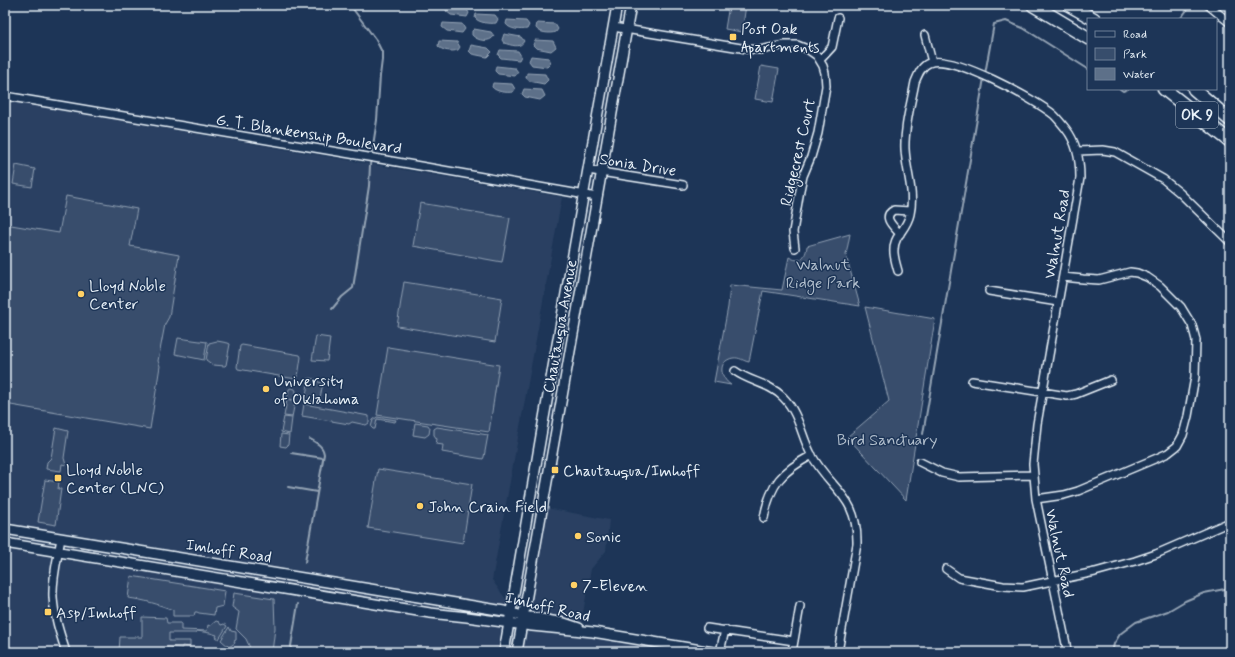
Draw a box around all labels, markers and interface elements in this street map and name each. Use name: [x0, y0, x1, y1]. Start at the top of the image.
legend: [1087, 18, 1217, 90]
place label: Post Oak Apartments: [741, 19, 820, 59]
text: Road: [1123, 27, 1147, 43]
marker: Post Oak Apartments: [728, 32, 738, 42]
text: Park: [1123, 47, 1147, 63]
text: Water: [1123, 67, 1155, 83]
street label: Ridgecrest Court: [776, 96, 822, 208]
road number: OK 9: [1176, 102, 1218, 128]
street label: G. T. Blankenship Boulevard: [214, 109, 403, 160]
street label: Sonia Drive: [598, 149, 678, 182]
street label: Walnut Road: [1039, 188, 1076, 280]
park label: Walnut Ridge Park: [786, 255, 860, 295]
street label: Chautauqua Avenue: [538, 258, 583, 395]
place label: Lloyd Noble Center: [89, 276, 166, 315]
marker: Lloyd Noble Center: [76, 289, 86, 299]
place label: University of Oklahoma: [274, 371, 359, 410]
marker: University of Oklahoma: [261, 384, 271, 394]
park label: Bird Sanctuary: [837, 430, 937, 451]
place label: Lloyd Noble Center (LNC): [66, 460, 164, 499]
place label: Chautauqua/Imhoff: [563, 461, 700, 482]
marker: Chautauqua/Imhoff: [550, 465, 560, 475]
marker: Lloyd Noble Center (LNC): [53, 473, 63, 483]
place label: John Crain Field: [428, 497, 547, 518]
marker: John Crain Field: [415, 501, 425, 511]
street label: Walnut Road: [1040, 507, 1079, 600]
place label: Sonic: [586, 527, 621, 548]
marker: Sonic: [573, 531, 583, 541]
street label: Imhoff Road: [184, 534, 273, 569]
place label: 7-Eleven: [582, 576, 648, 597]
marker: 7-Eleven: [569, 580, 579, 590]
street label: Imhoff Road: [503, 588, 592, 627]
place label: Asp/Imhoff: [56, 603, 137, 624]
marker: Asp/Imhoff: [43, 607, 53, 617]

